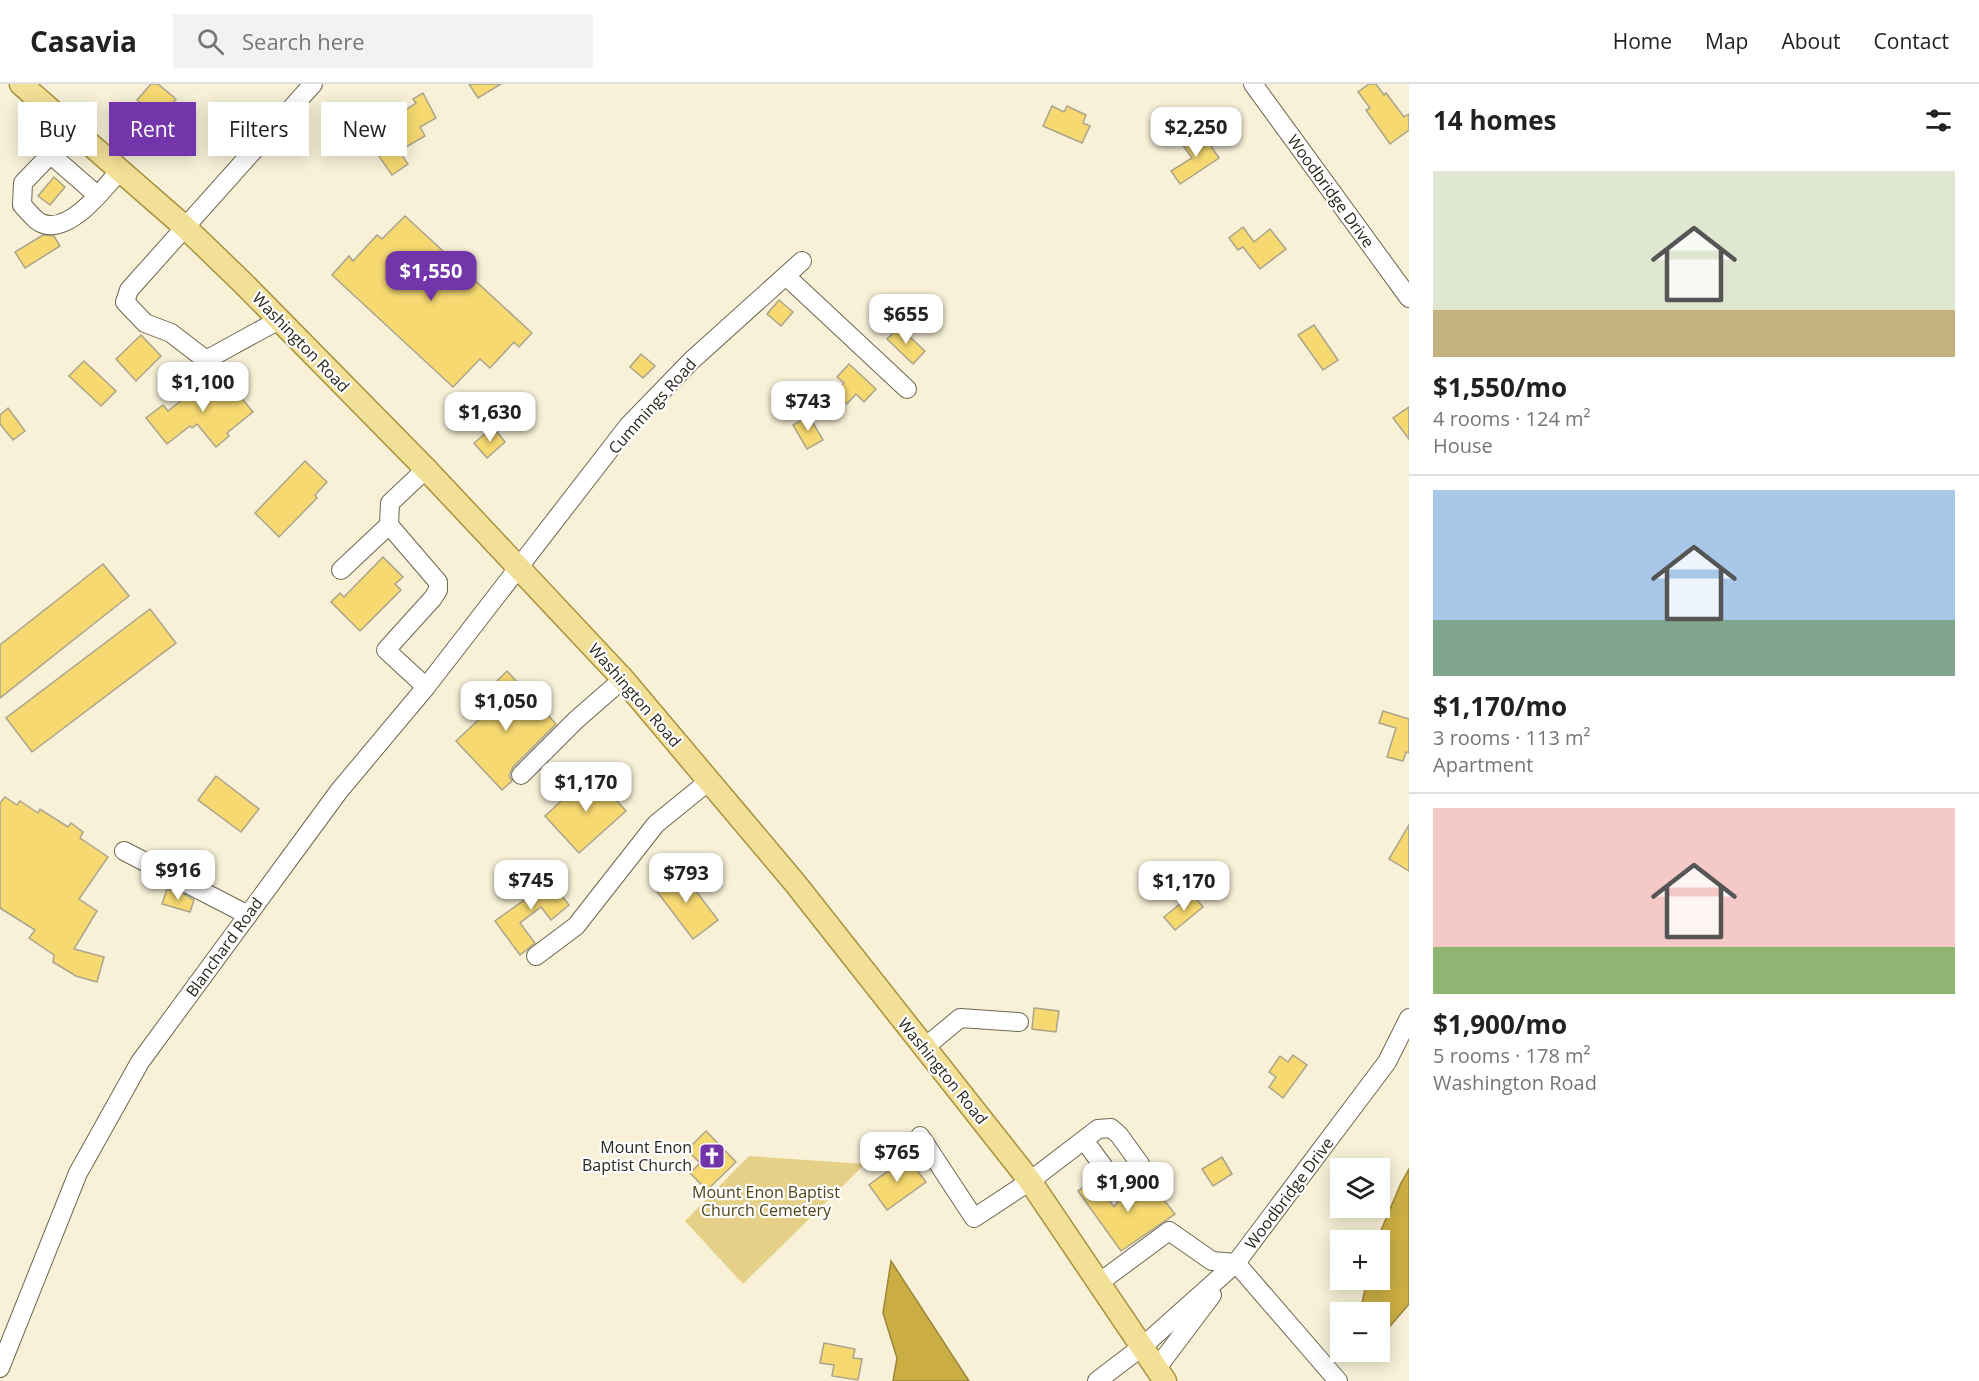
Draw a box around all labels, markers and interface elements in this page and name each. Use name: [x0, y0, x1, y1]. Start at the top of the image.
search box: [173, 14, 593, 68]
text: Casavia: [30, 22, 137, 60]
icon: search: [194, 25, 227, 58]
text: Search here: [242, 26, 365, 56]
text: Home: [1613, 27, 1672, 55]
text: Map: [1705, 27, 1748, 55]
text: About: [1781, 27, 1841, 55]
text: Contact: [1874, 27, 1949, 55]
chip: Buy: [18, 102, 97, 156]
chip: Rent: [109, 102, 196, 156]
chip: Filters: [208, 102, 309, 156]
chip: New: [321, 102, 407, 156]
text: 14 homes: [1433, 102, 1557, 138]
icon: filters: [1922, 104, 1955, 137]
pin: $2,250: [1147, 107, 1245, 158]
text: $2,250: [1165, 113, 1227, 140]
street label: Woodbridge Drive: [1282, 130, 1380, 252]
icon: home: [1640, 210, 1748, 318]
pin: $1,550: [382, 251, 480, 302]
text: $1,550: [400, 257, 462, 284]
street label: Washington Road: [248, 287, 354, 397]
pin: $655: [870, 294, 942, 345]
text: $655: [883, 300, 929, 327]
street label: Cummings Road: [603, 353, 701, 459]
pin: $1,100: [154, 362, 252, 413]
text: $1,100: [172, 368, 234, 395]
text: $1,550/mo: [1433, 369, 1567, 405]
pin: $743: [772, 381, 844, 432]
text: $743: [785, 387, 831, 414]
pin: $1,630: [441, 392, 539, 443]
text: $1,630: [459, 398, 521, 425]
text: 4 rooms · 124 m²: [1433, 405, 1591, 432]
text: House: [1433, 432, 1493, 459]
icon: home: [1640, 529, 1748, 637]
street label: Washington Road: [584, 638, 686, 752]
pin: $1,050: [457, 681, 555, 732]
text: $1,050: [475, 687, 537, 714]
text: $1,170/mo: [1433, 688, 1567, 724]
text: 3 rooms · 113 m²: [1433, 724, 1591, 751]
text: Apartment: [1433, 751, 1533, 778]
pin: $1,170: [537, 762, 635, 813]
text: $1,170: [555, 768, 617, 795]
icon: home: [1640, 847, 1748, 955]
pin: $916: [142, 850, 214, 901]
pin: $793: [650, 853, 722, 904]
text: $916: [155, 856, 201, 883]
text: $793: [663, 859, 709, 886]
pin: $745: [495, 860, 567, 911]
pin: $1,170: [1135, 861, 1233, 912]
text: $745: [508, 866, 554, 893]
text: $1,170: [1153, 867, 1215, 894]
street label: Blanchard Road: [180, 893, 268, 1001]
text: $1,900/mo: [1433, 1006, 1567, 1042]
street label: Washington Road: [893, 1013, 993, 1129]
text: 5 rooms · 178 m²: [1433, 1042, 1591, 1069]
text: Washington Road: [1433, 1069, 1597, 1096]
pin: $765: [861, 1132, 933, 1183]
street label: Woodbridge Drive: [1240, 1132, 1338, 1254]
place label: Mount Enon Baptist Church: [582, 1136, 692, 1176]
text: $765: [874, 1138, 920, 1165]
church icon: Mount Enon Baptist Church: [697, 1141, 727, 1171]
map controls: [1330, 1158, 1390, 1362]
button: layers: [1330, 1158, 1390, 1218]
pin: $1,900: [1079, 1162, 1177, 1213]
text: $1,900: [1097, 1168, 1159, 1195]
park label: Mount Enon Baptist Church Cemetery: [692, 1181, 840, 1221]
button: +: [1330, 1230, 1390, 1290]
button: −: [1330, 1302, 1390, 1362]

